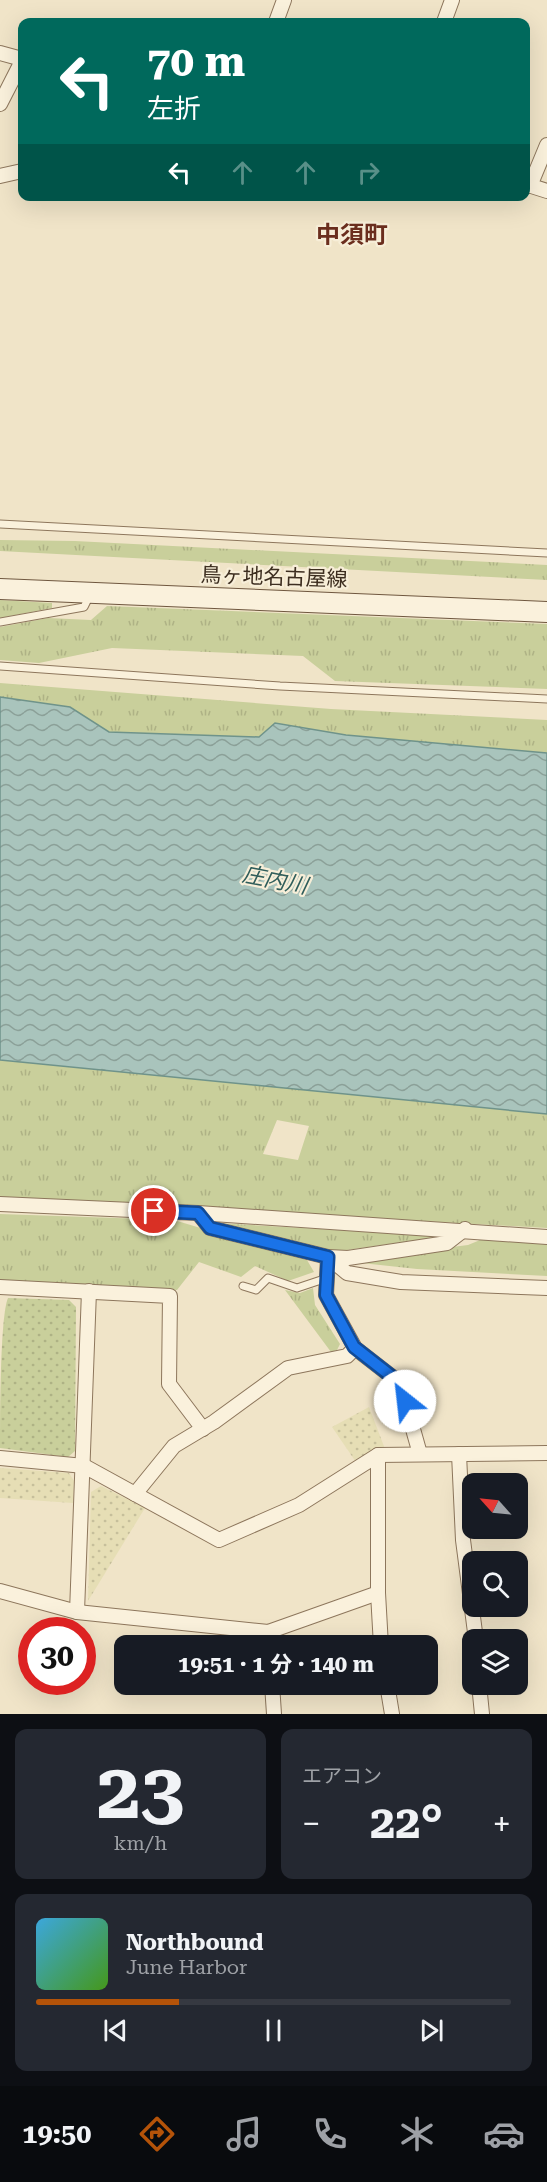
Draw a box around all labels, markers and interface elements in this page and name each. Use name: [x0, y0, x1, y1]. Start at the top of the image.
text: 70 m: [147, 37, 245, 86]
icon: left: [48, 42, 126, 120]
text: 左折: [147, 93, 201, 125]
icon: left: [163, 156, 196, 189]
icon: ahead: [226, 156, 259, 189]
icon: ahead: [289, 156, 322, 189]
icon: right: [352, 156, 385, 189]
district label: 中須町: [316, 221, 388, 249]
street label: 鳥ヶ地名古屋線: [200, 562, 348, 592]
water label: 庄内川: [240, 861, 312, 899]
pin: [128, 1185, 179, 1236]
icon: arrive: [137, 1194, 170, 1227]
position arrow: [373, 1369, 437, 1433]
north arrow: [462, 1473, 528, 1539]
map controls: [462, 1473, 528, 1695]
button: search: [462, 1551, 528, 1617]
speed limit sign: 30: [18, 1617, 96, 1695]
button: layers: [462, 1629, 528, 1695]
text: 19:51 · 1 分 · 140 m: [178, 1652, 374, 1677]
text: 23: [97, 1746, 184, 1837]
text: エアコン: [302, 1764, 382, 1788]
text: 22°: [370, 1796, 443, 1849]
text: −: [302, 1804, 320, 1843]
text: +: [493, 1804, 511, 1843]
text: km/h: [114, 1831, 167, 1855]
text: Northbound: [126, 1930, 264, 1955]
text: June Harbor: [126, 1955, 247, 1979]
icon: previous: [99, 2014, 132, 2047]
icon: pause: [257, 2014, 290, 2047]
icon: next: [415, 2014, 448, 2047]
icon: directions: [136, 2113, 178, 2155]
icon: music: [223, 2113, 265, 2155]
icon: phone: [309, 2113, 351, 2155]
icon: climate: [396, 2113, 438, 2155]
icon: car: [483, 2113, 525, 2155]
text: 19:50: [22, 2118, 91, 2150]

